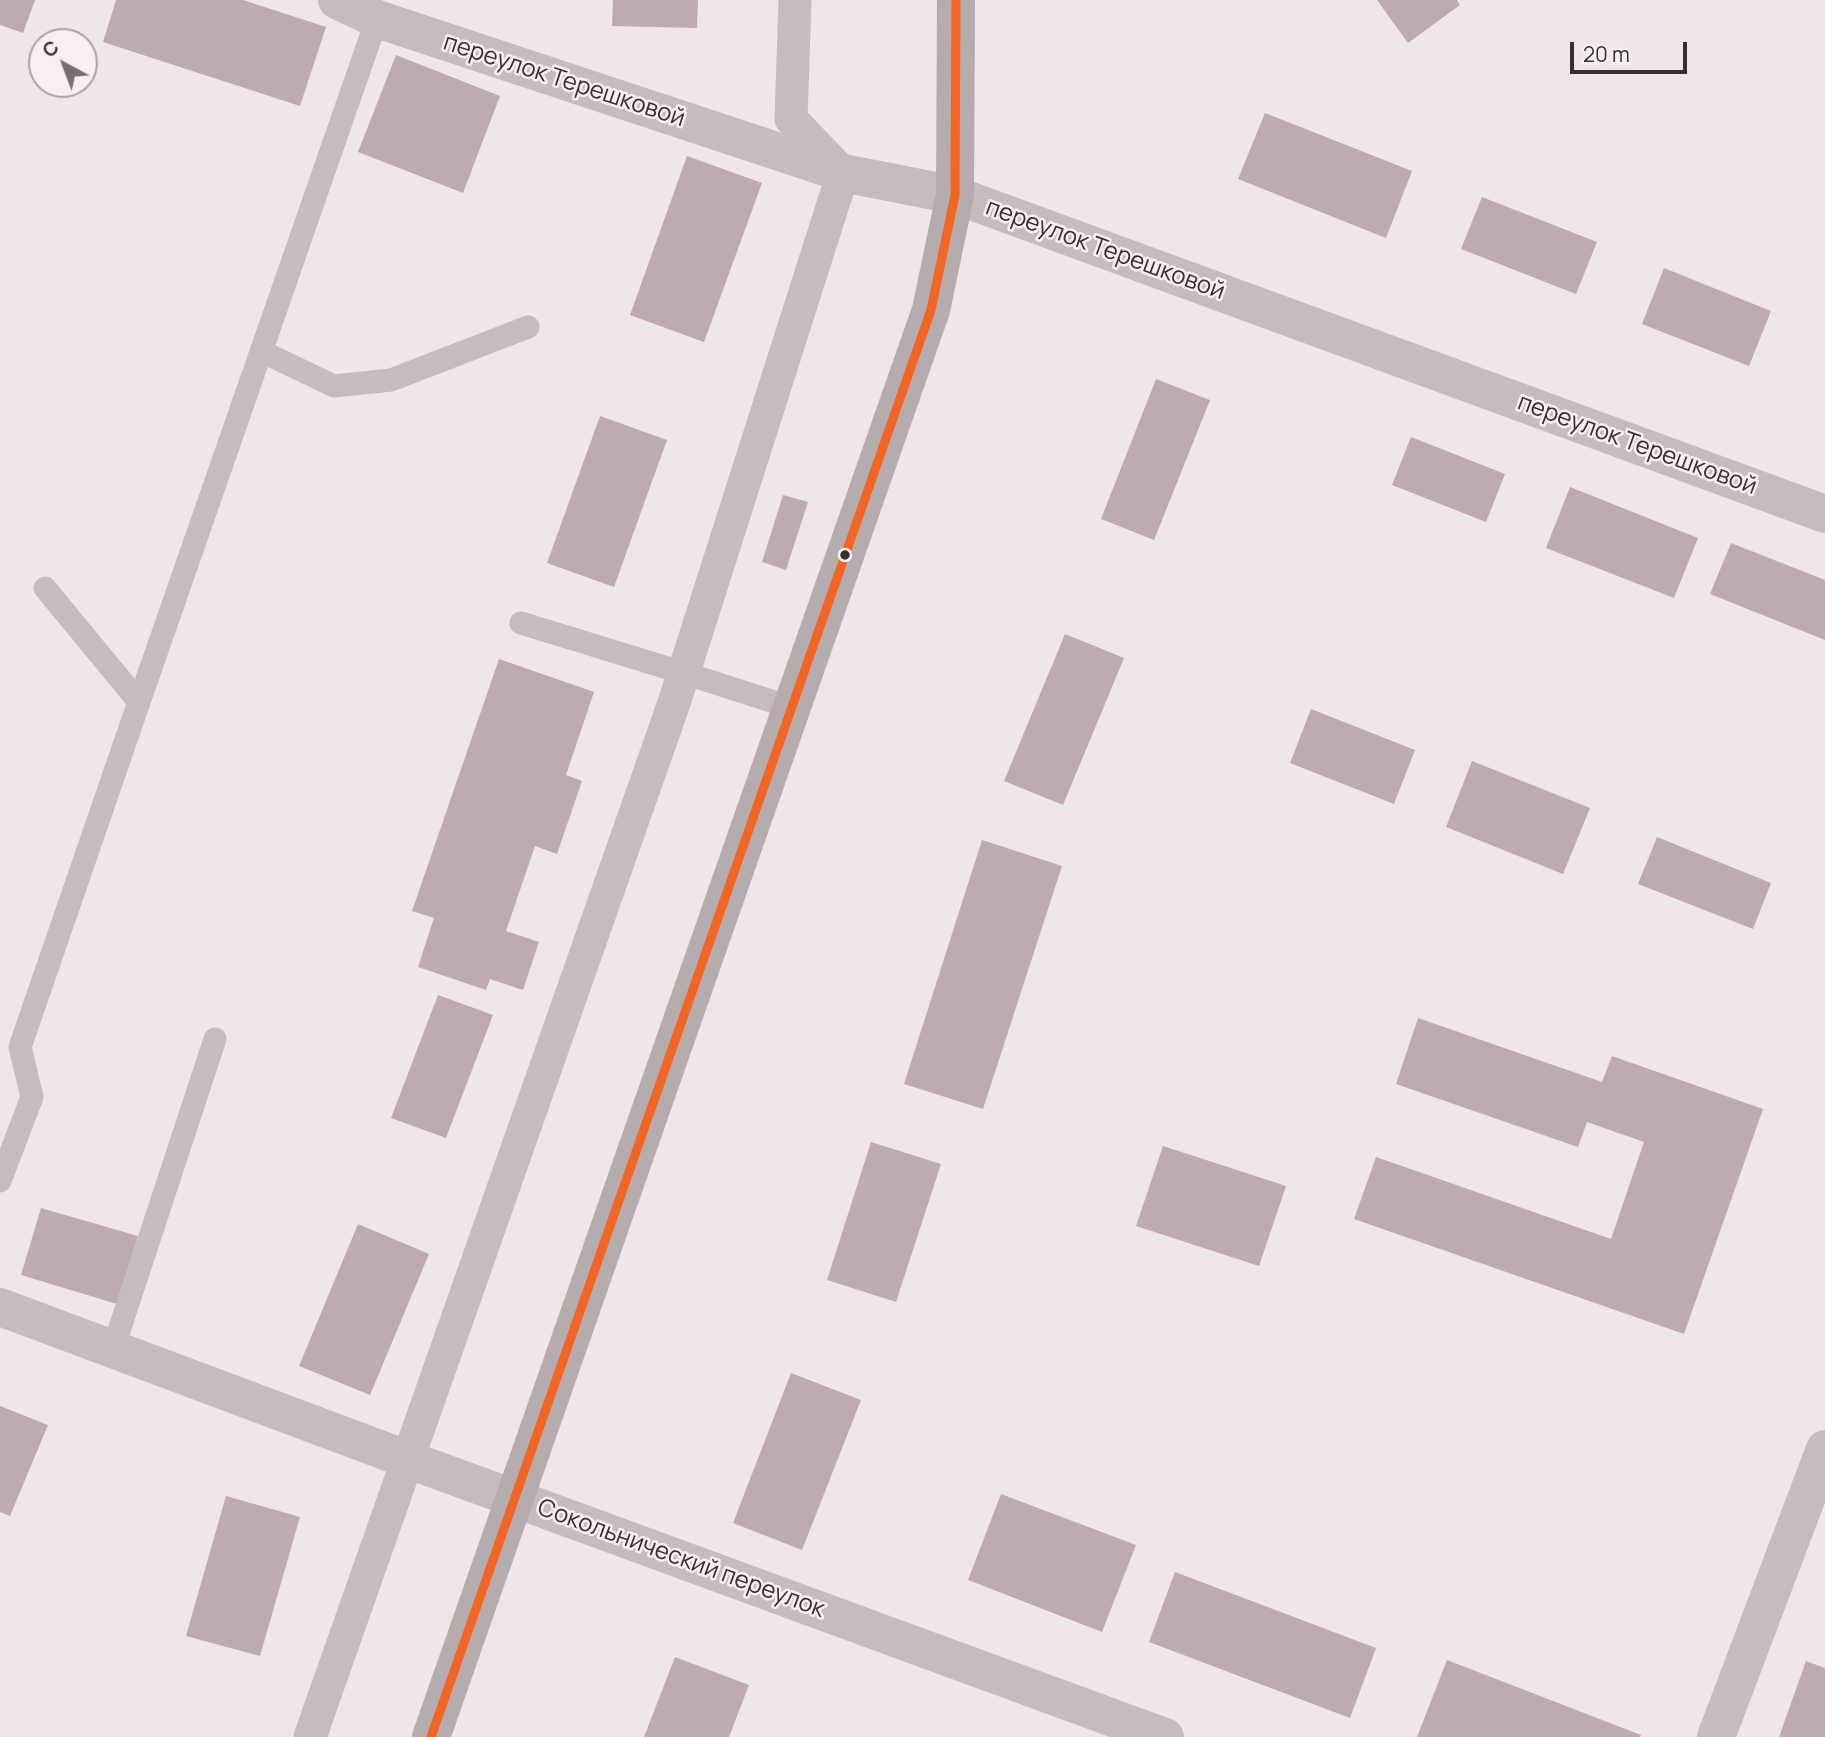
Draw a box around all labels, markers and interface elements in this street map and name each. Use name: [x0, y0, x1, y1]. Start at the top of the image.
north arrow: [28, 28, 98, 98]
street label: переулок Терешковой: [440, 28, 688, 134]
scale bar: [1573, 28, 1690, 72]
text: С: [37, 34, 64, 63]
text: 20 m: [1583, 40, 1630, 68]
street label: переулок Терешковой: [982, 193, 1228, 307]
street label: переулок Терешковой: [1514, 388, 1760, 502]
unlabelled marker: [838, 548, 852, 562]
street label: Сокольнический переулок: [533, 1494, 829, 1624]

